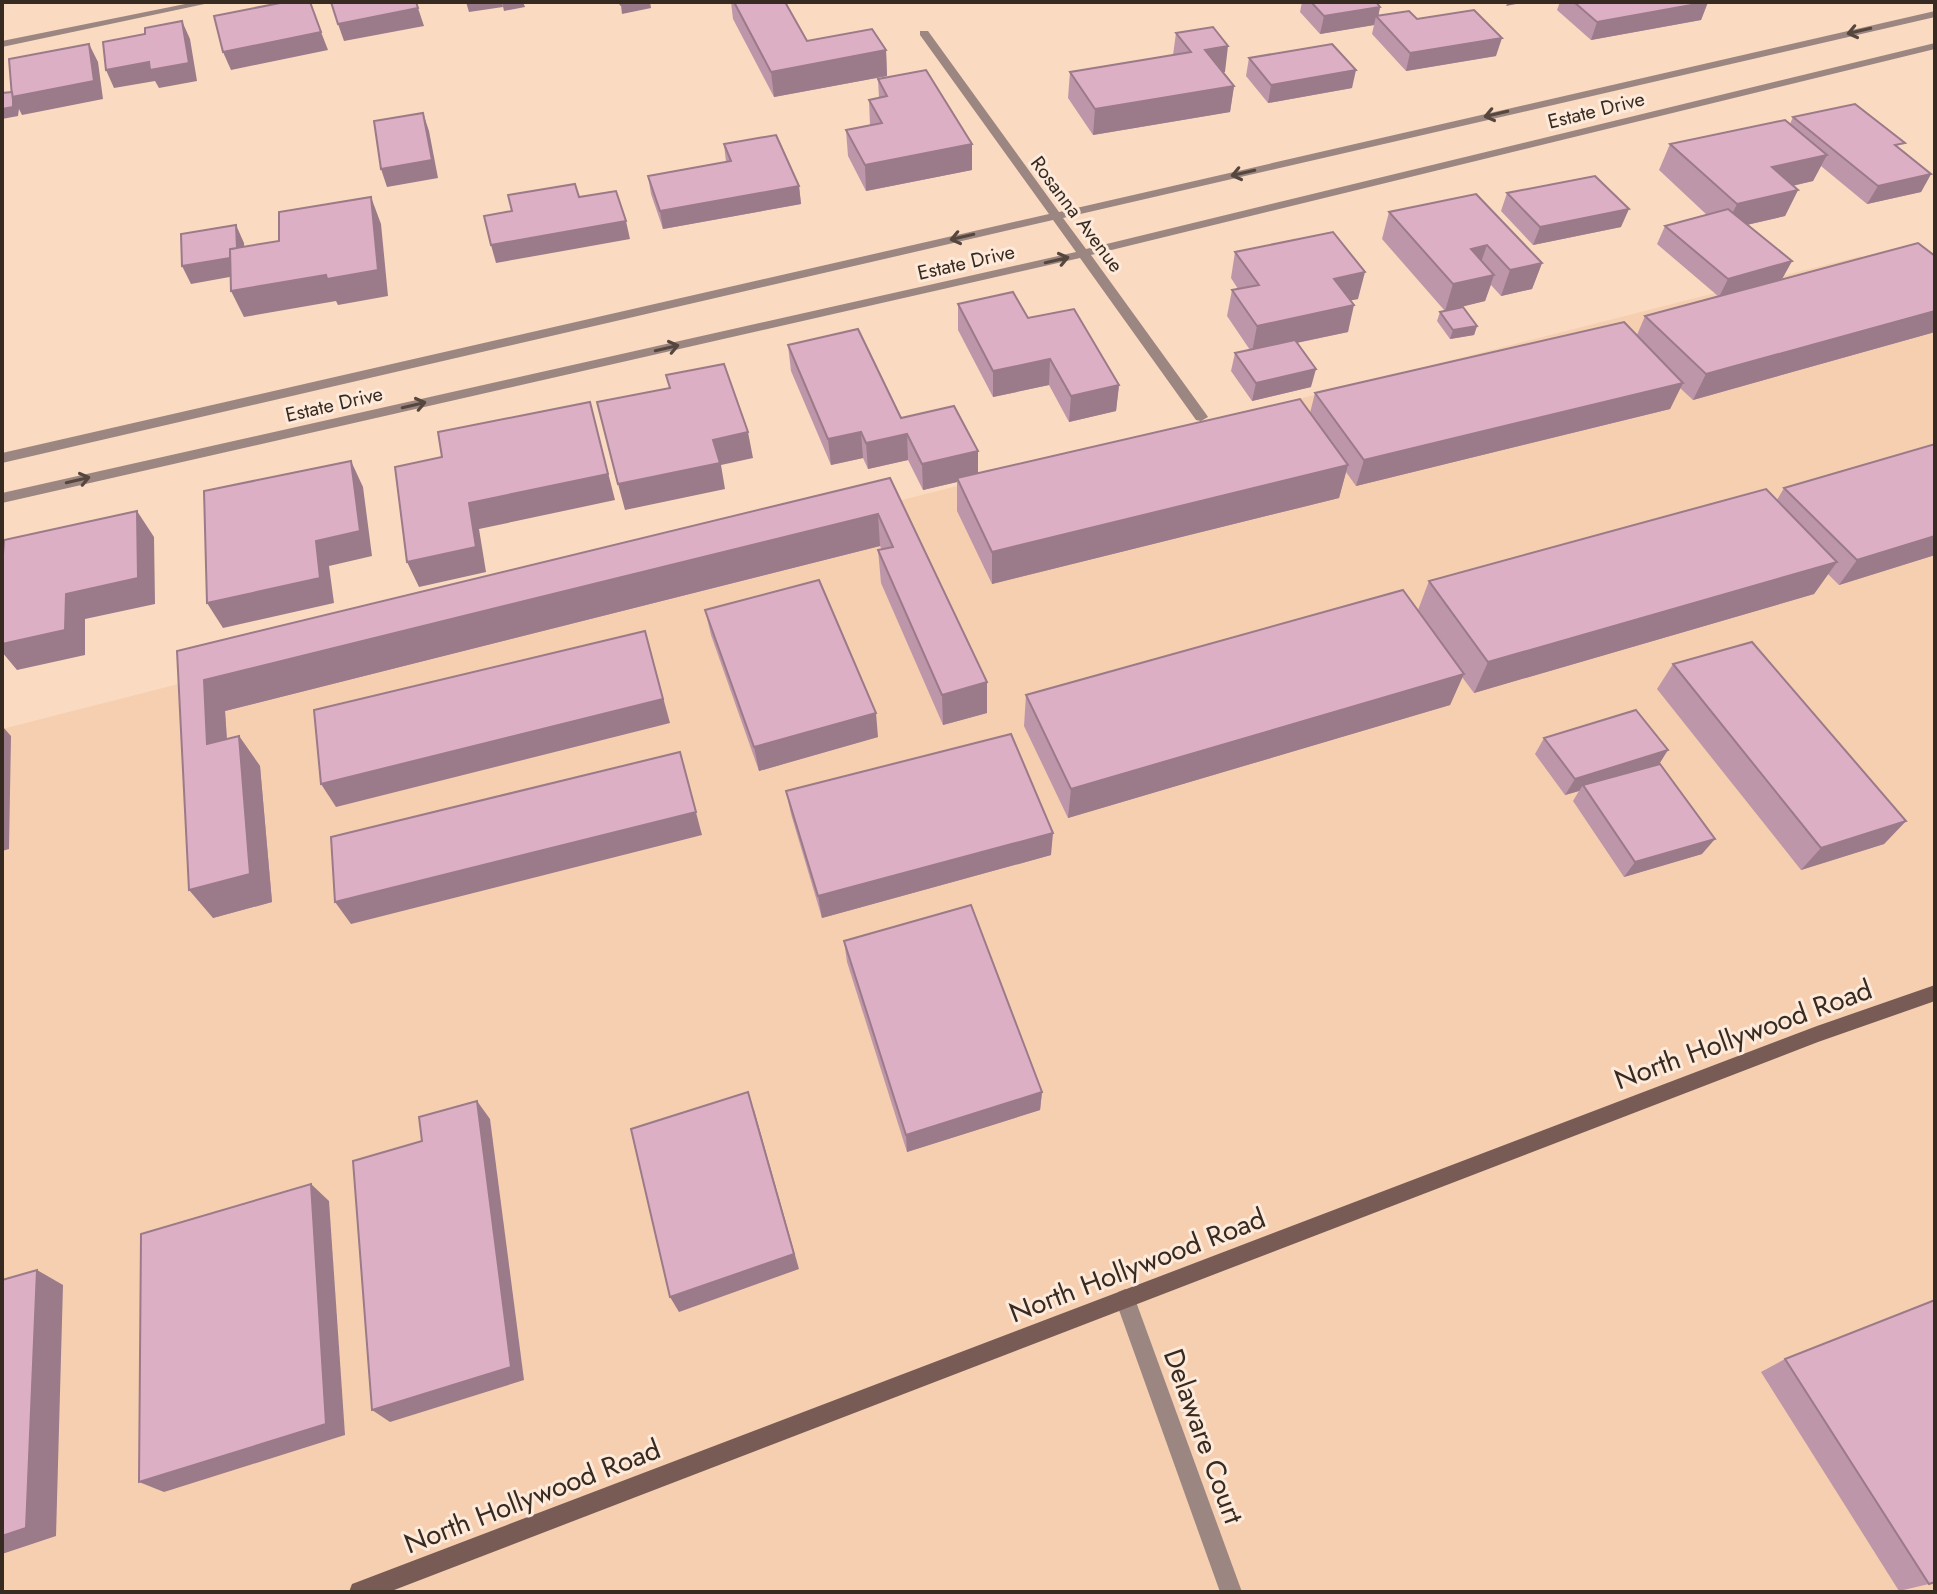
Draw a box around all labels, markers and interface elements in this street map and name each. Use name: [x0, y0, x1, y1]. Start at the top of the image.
one-way arrow: [1847, 24, 1872, 39]
street label: Estate Drive: [1545, 84, 1648, 137]
one-way arrow: [1484, 108, 1510, 123]
street label: Rosanna Avenue: [1023, 150, 1130, 278]
one-way arrow: [1231, 166, 1256, 181]
one-way arrow: [950, 230, 976, 245]
street label: Estate Drive: [915, 237, 1018, 288]
one-way arrow: [1044, 252, 1070, 267]
one-way arrow: [654, 340, 680, 355]
street label: Estate Drive: [283, 379, 386, 430]
one-way arrow: [400, 397, 426, 412]
one-way arrow: [65, 472, 90, 487]
street label: North Hollywood Road: [1608, 969, 1878, 1100]
street label: North Hollywood Road: [1003, 1198, 1271, 1333]
street label: Delaware Court: [1153, 1343, 1254, 1530]
street label: North Hollywood Road: [398, 1429, 666, 1564]

